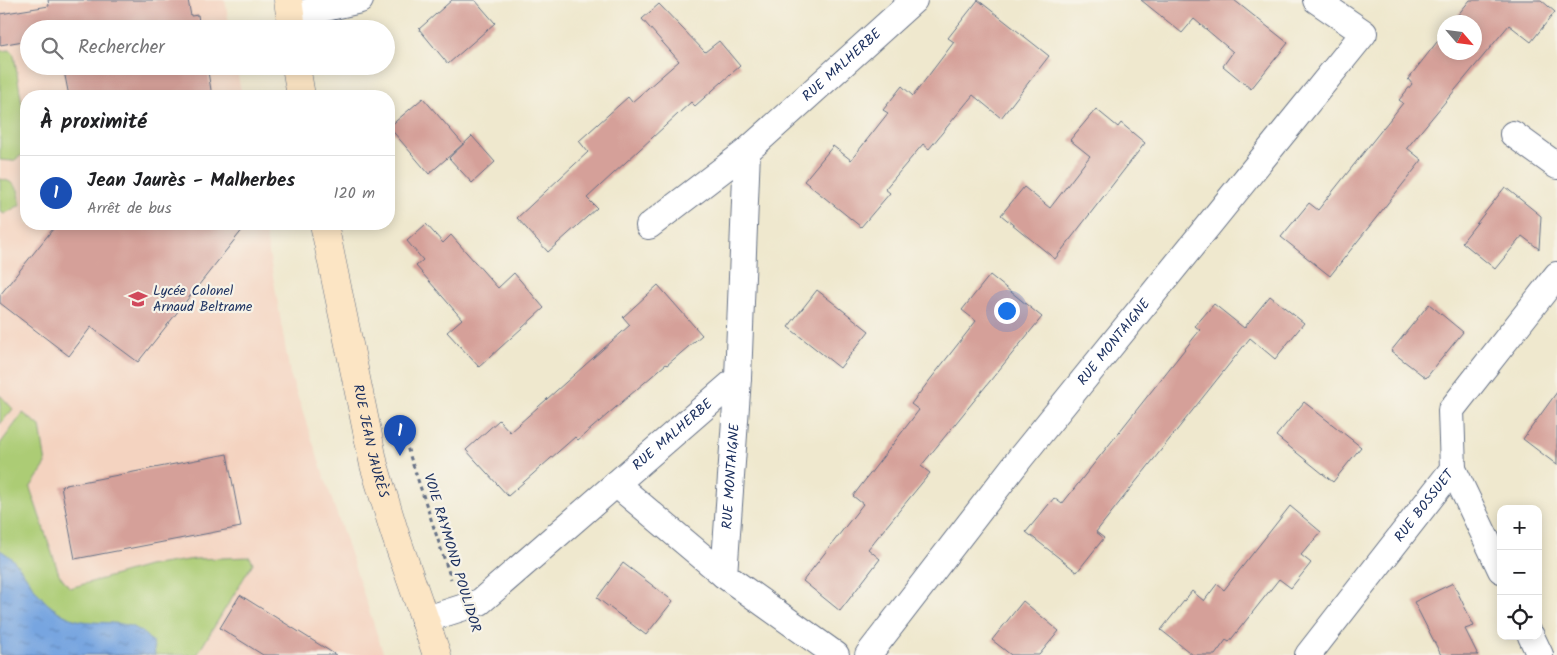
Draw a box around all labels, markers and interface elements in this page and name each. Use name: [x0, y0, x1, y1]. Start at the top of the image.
north arrow: [1437, 15, 1482, 60]
search box: [20, 20, 395, 75]
street label: RUE MALHERBE: [797, 23, 887, 107]
text: Rechercher: [78, 33, 165, 63]
icon: search: [38, 34, 66, 62]
text: À proximité: [40, 106, 147, 139]
text: Jean Jaurès - Malherbes: [87, 166, 295, 196]
text: 1: [54, 181, 58, 206]
text: 120 m: [334, 181, 375, 206]
text: Arrêt de bus: [87, 196, 171, 221]
place label: Lycée Colonel Arnaud Beltrame: [153, 280, 253, 318]
school or university icon: Lycée Colonel Arnaud Beltrame: [127, 288, 149, 310]
street label: RUE MONTAIGNE: [1072, 293, 1156, 390]
your location: [994, 298, 1020, 324]
street label: RUE JEAN JAURÈS: [347, 382, 395, 501]
street label: RUE MALHERBE: [628, 393, 718, 476]
pin: 1: [384, 415, 416, 456]
street label: RUE MONTAIGNE: [716, 422, 746, 530]
street label: RUE BOSSUET: [1389, 464, 1461, 547]
street label: VOIE RAYMOND POULIDOR: [417, 471, 487, 635]
map controls: [1497, 505, 1542, 640]
button: +: [1497, 505, 1542, 550]
button: −: [1497, 550, 1542, 595]
button: locate: [1497, 595, 1542, 640]

